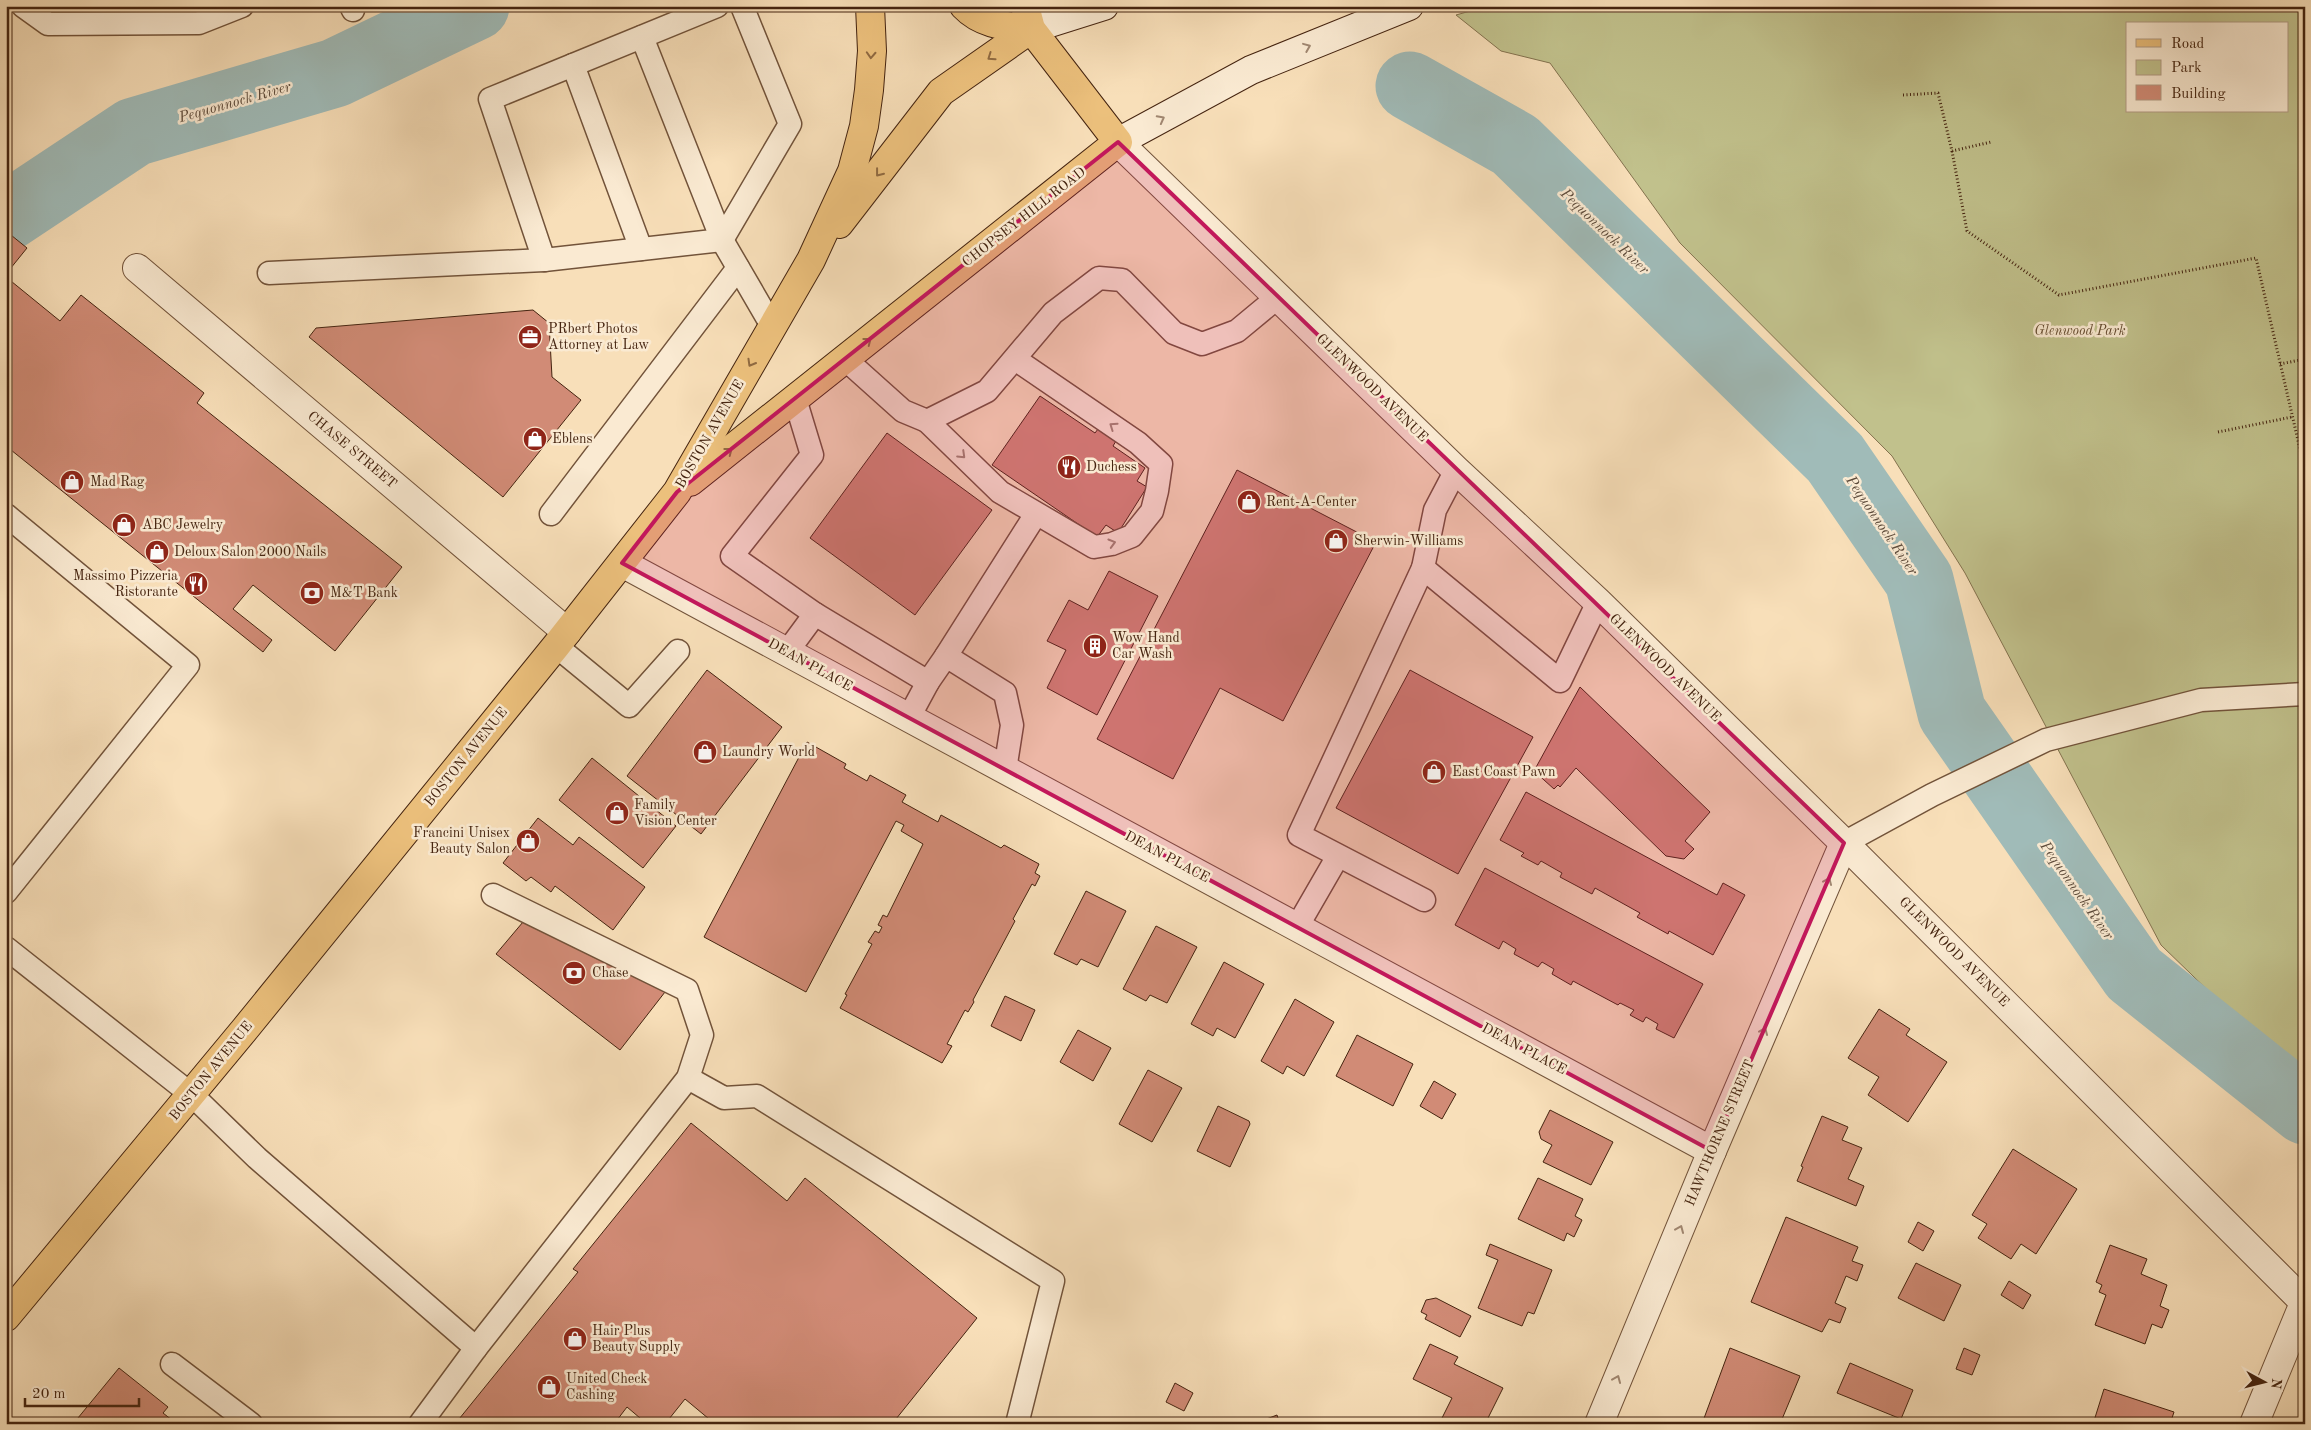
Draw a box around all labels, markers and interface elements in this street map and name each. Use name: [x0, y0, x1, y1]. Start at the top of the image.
legend: [2126, 22, 2288, 112]
text: Road: [2171, 37, 2205, 52]
one-way arrow: [1302, 43, 1311, 54]
one-way arrow: [866, 51, 877, 59]
one-way arrow: [987, 51, 997, 60]
text: Park: [2171, 61, 2202, 76]
water label: Pequonnock River: [176, 80, 293, 126]
text: Building: [2171, 87, 2226, 102]
one-way arrow: [1156, 115, 1165, 125]
street label: CHOPSEY HILL ROAD: [960, 165, 1088, 269]
one-way arrow: [875, 167, 884, 176]
water label: Pequonnock River: [1556, 186, 1651, 278]
place label: PRbert Photos Attorney at Law: [548, 322, 649, 352]
office icon: PRbert Photos Attorney at Law: [517, 324, 543, 350]
park label: Glenwood Park: [2034, 324, 2126, 338]
street label: GLENWOOD AVENUE: [1314, 331, 1430, 445]
one-way arrow: [862, 338, 872, 347]
one-way arrow: [748, 358, 758, 367]
street label: BOSTON AVENUE: [673, 377, 747, 491]
street label: CHASE STREET: [305, 409, 399, 491]
one-way arrow: [1109, 423, 1119, 432]
shop icon: Eblens: [522, 426, 548, 452]
place label: Eblens: [552, 432, 593, 446]
one-way arrow: [723, 448, 732, 456]
one-way arrow: [956, 449, 965, 458]
restaurant icon: Duchess: [1056, 454, 1082, 480]
place label: Duchess: [1086, 460, 1137, 474]
shop icon: Mad Rag: [59, 469, 85, 495]
water label: Pequonnock River: [1842, 473, 1920, 579]
place label: Mad Rag: [90, 475, 145, 489]
shop icon: Rent-A-Center: [1236, 489, 1262, 515]
place label: Rent-A-Center: [1266, 495, 1357, 509]
shop icon: ABC Jewelry: [111, 512, 137, 538]
place label: ABC Jewelry: [142, 518, 224, 532]
shop icon: Sherwin-Williams: [1323, 528, 1349, 554]
place label: Sherwin-Williams: [1354, 534, 1463, 548]
shop icon: Deloux Salon 2000 Nails: [144, 539, 170, 565]
one-way arrow: [1107, 539, 1115, 549]
place label: Deloux Salon 2000 Nails: [174, 545, 326, 559]
place label: Massimo Pizzeria Ristorante: [73, 569, 178, 599]
restaurant icon: Massimo Pizzeria Ristorante: [183, 571, 209, 597]
bank icon: M&T Bank: [299, 580, 325, 606]
place label: M&T Bank: [330, 586, 398, 600]
street label: GLENWOOD AVENUE: [1607, 611, 1723, 725]
place label: Wow Hand Car Wash: [1112, 631, 1180, 661]
building icon: Wow Hand Car Wash: [1082, 633, 1108, 659]
street label: DEAN PLACE: [766, 636, 854, 694]
street label: BOSTON AVENUE: [422, 705, 510, 809]
shop icon: Laundry World: [692, 739, 718, 765]
place label: Laundry World: [722, 745, 815, 759]
shop icon: East Coast Pawn: [1421, 759, 1447, 785]
place label: East Coast Pawn: [1452, 765, 1556, 779]
place label: Family Vision Center: [634, 798, 717, 828]
shop icon: Family Vision Center: [604, 800, 630, 826]
place label: Francini Unisex Beauty Salon: [413, 826, 510, 856]
shop icon: Francini Unisex Beauty Salon: [515, 828, 541, 854]
street label: DEAN PLACE: [1122, 829, 1212, 885]
water label: Pequonnock River: [2036, 838, 2116, 943]
one-way arrow: [1821, 877, 1832, 886]
street label: GLENWOOD AVENUE: [1897, 895, 2011, 1009]
bank icon: Chase: [561, 960, 587, 986]
place label: Chase: [592, 966, 628, 980]
street label: BOSTON AVENUE: [167, 1019, 255, 1123]
street label: DEAN PLACE: [1479, 1021, 1569, 1077]
one-way arrow: [1757, 1027, 1768, 1036]
street label: HAWTHORNE STREET: [1683, 1058, 1757, 1208]
one-way arrow: [1673, 1225, 1684, 1234]
place label: Hair Plus Beauty Supply: [592, 1324, 681, 1354]
shop icon: Hair Plus Beauty Supply: [562, 1326, 588, 1352]
north arrow: [2238, 1358, 2288, 1408]
place label: United Check Cashing: [566, 1372, 648, 1402]
shop icon: United Check Cashing: [536, 1374, 562, 1400]
scale bar: [25, 1375, 139, 1407]
one-way arrow: [1611, 1375, 1622, 1384]
text: N: [2268, 1377, 2284, 1390]
text: 20 m: [32, 1387, 66, 1402]

